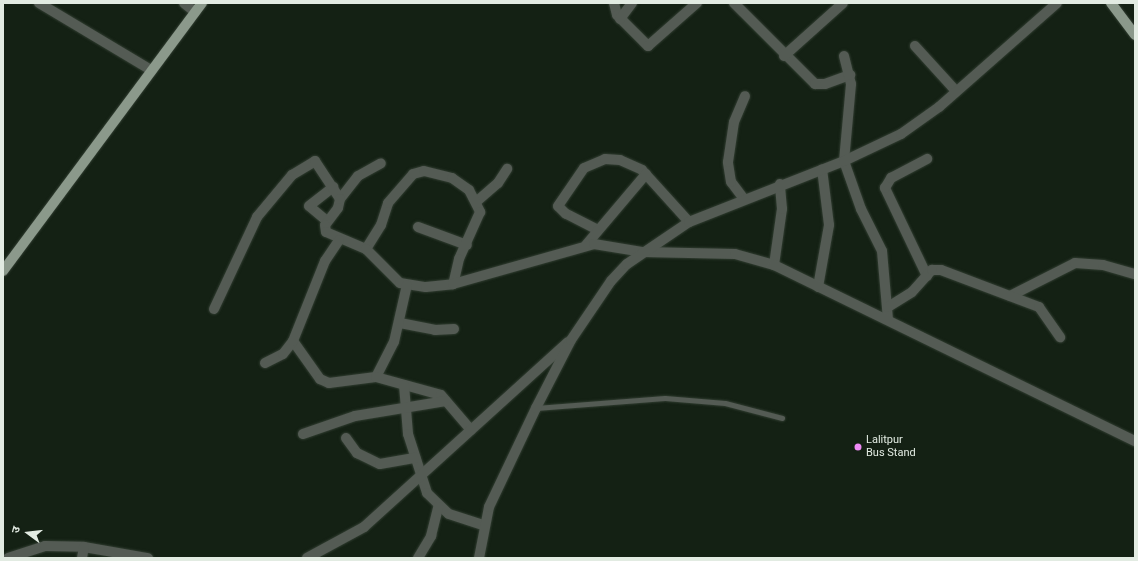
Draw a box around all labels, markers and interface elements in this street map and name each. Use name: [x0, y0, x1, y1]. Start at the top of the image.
place label: Lalitpur Bus Stand: [866, 434, 916, 460]
marker: Lalitpur Bus Stand: [853, 442, 863, 452]
north arrow: [8, 513, 48, 553]
text: उ: [9, 525, 23, 535]

